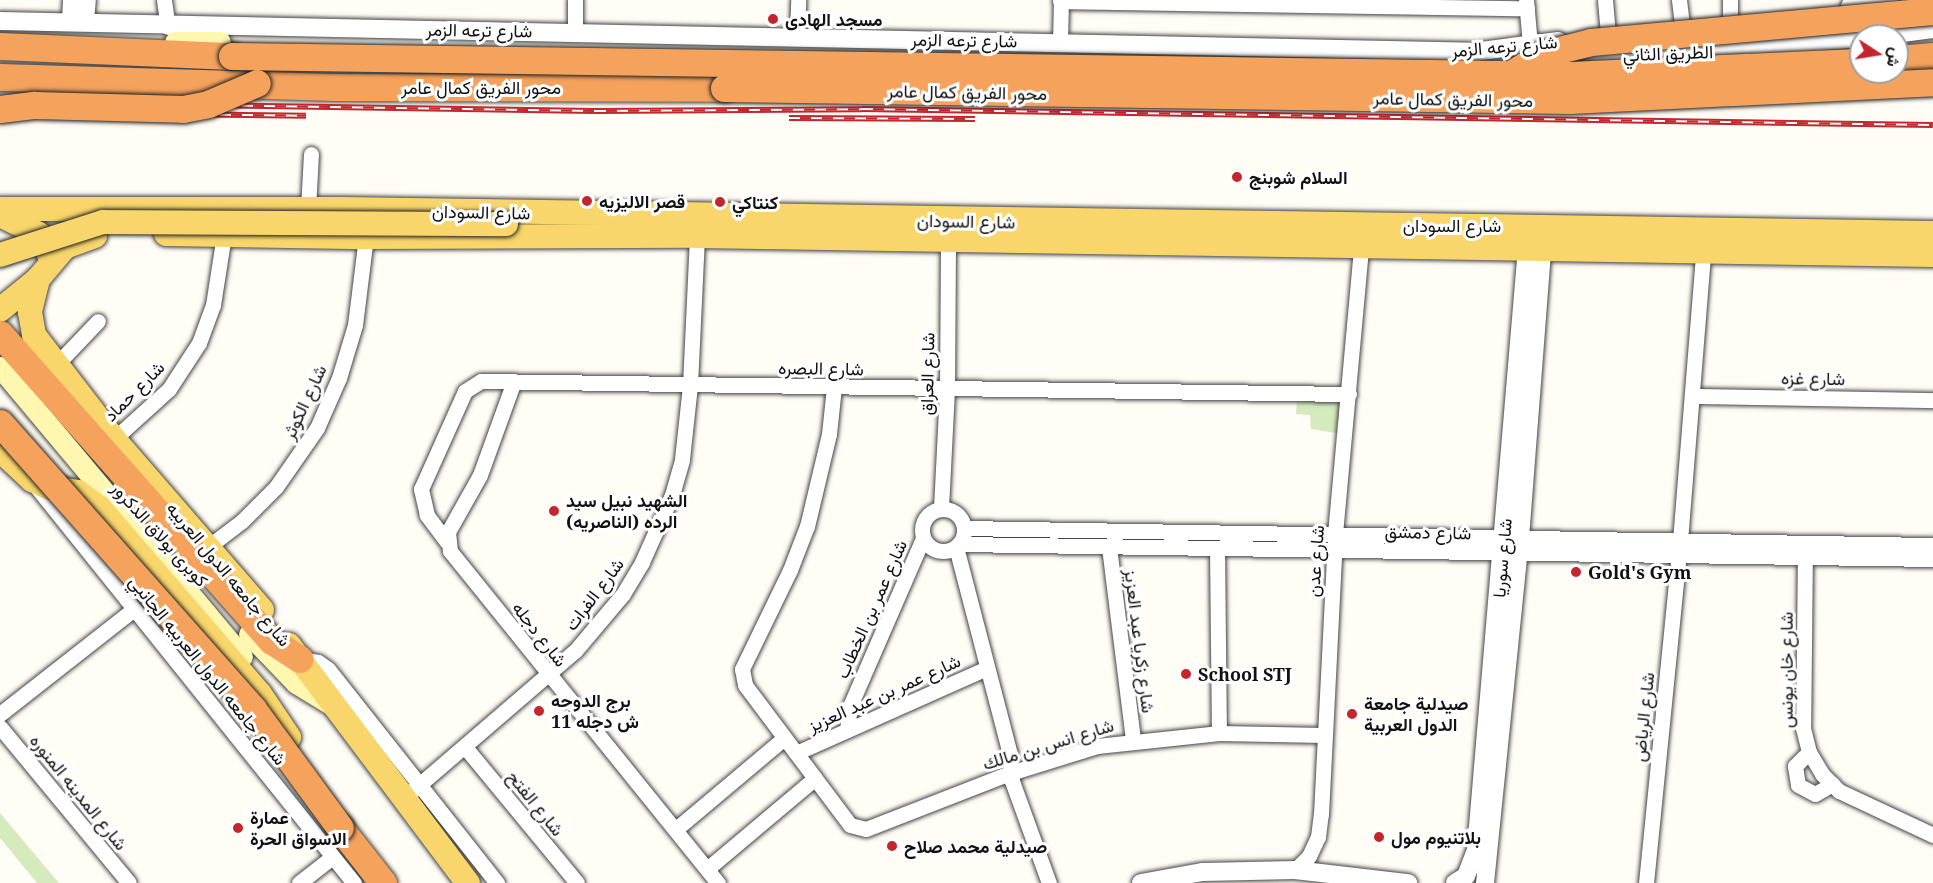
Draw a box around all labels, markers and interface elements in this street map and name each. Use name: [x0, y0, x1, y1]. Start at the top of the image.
place label: مسجد الهادى: [785, 8, 883, 30]
marker: مسجد الهادى: [766, 12, 780, 26]
street label: شارع ترعه الزمر: [425, 18, 533, 42]
north arrow: [1849, 24, 1909, 84]
street label: شارع ترعه الزمر: [910, 28, 1018, 52]
street label: شارع ترعه الزمر: [1450, 31, 1558, 61]
street label: الطريق الثاني: [1622, 41, 1714, 65]
text: ش: [1882, 46, 1907, 69]
street label: محور الفريق كمال عامر: [401, 76, 561, 98]
street label: محور الفريق كمال عامر: [887, 80, 1047, 104]
street label: محور الفريق كمال عامر: [1373, 87, 1533, 111]
place label: السلام شوبنج: [1249, 166, 1348, 188]
marker: السلام شوبنج: [1230, 170, 1244, 184]
place label: قصر الاليزيه: [599, 190, 685, 212]
place label: كنتاكي: [732, 191, 778, 213]
marker: قصر الاليزيه: [580, 194, 594, 208]
marker: كنتاكي: [713, 195, 727, 209]
street label: شارع السودان: [432, 200, 530, 224]
street label: شارع السودان: [917, 209, 1015, 233]
street label: شارع السودان: [1403, 214, 1501, 236]
street label: شارع العراق: [915, 332, 939, 416]
street label: شارع حماد: [99, 356, 169, 426]
street label: شارع البصره: [778, 356, 864, 380]
street label: شارع الكوثر: [277, 361, 331, 443]
street label: شارع غزه: [1781, 367, 1845, 389]
street label: كوبرى بولاق الدكرور: [107, 477, 213, 591]
place label: الشهيد نبيل سيد الرده (الناصريه): [566, 490, 687, 532]
street label: شارع جامعه الدول العربيه: [162, 497, 296, 651]
marker: الشهيد نبيل سيد الرده (الناصريه): [547, 504, 561, 518]
street label: شارع سوريا: [1488, 517, 1516, 599]
street label: شارع دمشق: [1384, 520, 1472, 544]
street label: شارع عدن: [1302, 524, 1328, 598]
street label: شارع عمر بن الخطاب: [831, 536, 911, 682]
street label: شارع الفرات: [560, 554, 628, 634]
place label: Gold's Gym: [1588, 561, 1692, 583]
marker: Gold's Gym: [1569, 565, 1583, 579]
street label: شارع زكريا عبد العزيز: [1120, 568, 1160, 714]
street label: شارع جامعه الدول العربيه الجانبي: [125, 571, 291, 769]
street label: شارع دجله: [508, 597, 572, 671]
street label: شارع خان يونس: [1775, 612, 1797, 728]
street label: شارع عمر بن عبد العزيز: [804, 650, 964, 736]
place label: School STJ: [1198, 663, 1292, 685]
marker: School STJ: [1179, 667, 1193, 681]
street label: شارع الرياض: [1628, 671, 1658, 763]
place label: برج الدوحه 11 ش دجله: [551, 690, 639, 732]
place label: صيدلية جامعة الدول العربية: [1364, 693, 1469, 736]
marker: برج الدوحه 11 ش دجله: [532, 704, 546, 718]
marker: صيدلية جامعة الدول العربية: [1345, 707, 1359, 721]
street label: شارع انس بن مالك: [980, 714, 1116, 774]
street label: شارع المدينه المنوره: [26, 730, 132, 854]
street label: شارع الفتح: [503, 766, 569, 840]
place label: عمارة الاسواق الحرة: [250, 807, 347, 850]
marker: عمارة الاسواق الحرة: [231, 821, 245, 835]
place label: بلاتنيوم مول: [1391, 826, 1481, 848]
marker: بلاتنيوم مول: [1372, 830, 1386, 844]
place label: صيدلية محمد صلاح: [904, 835, 1047, 857]
marker: صيدلية محمد صلاح: [885, 839, 899, 853]

